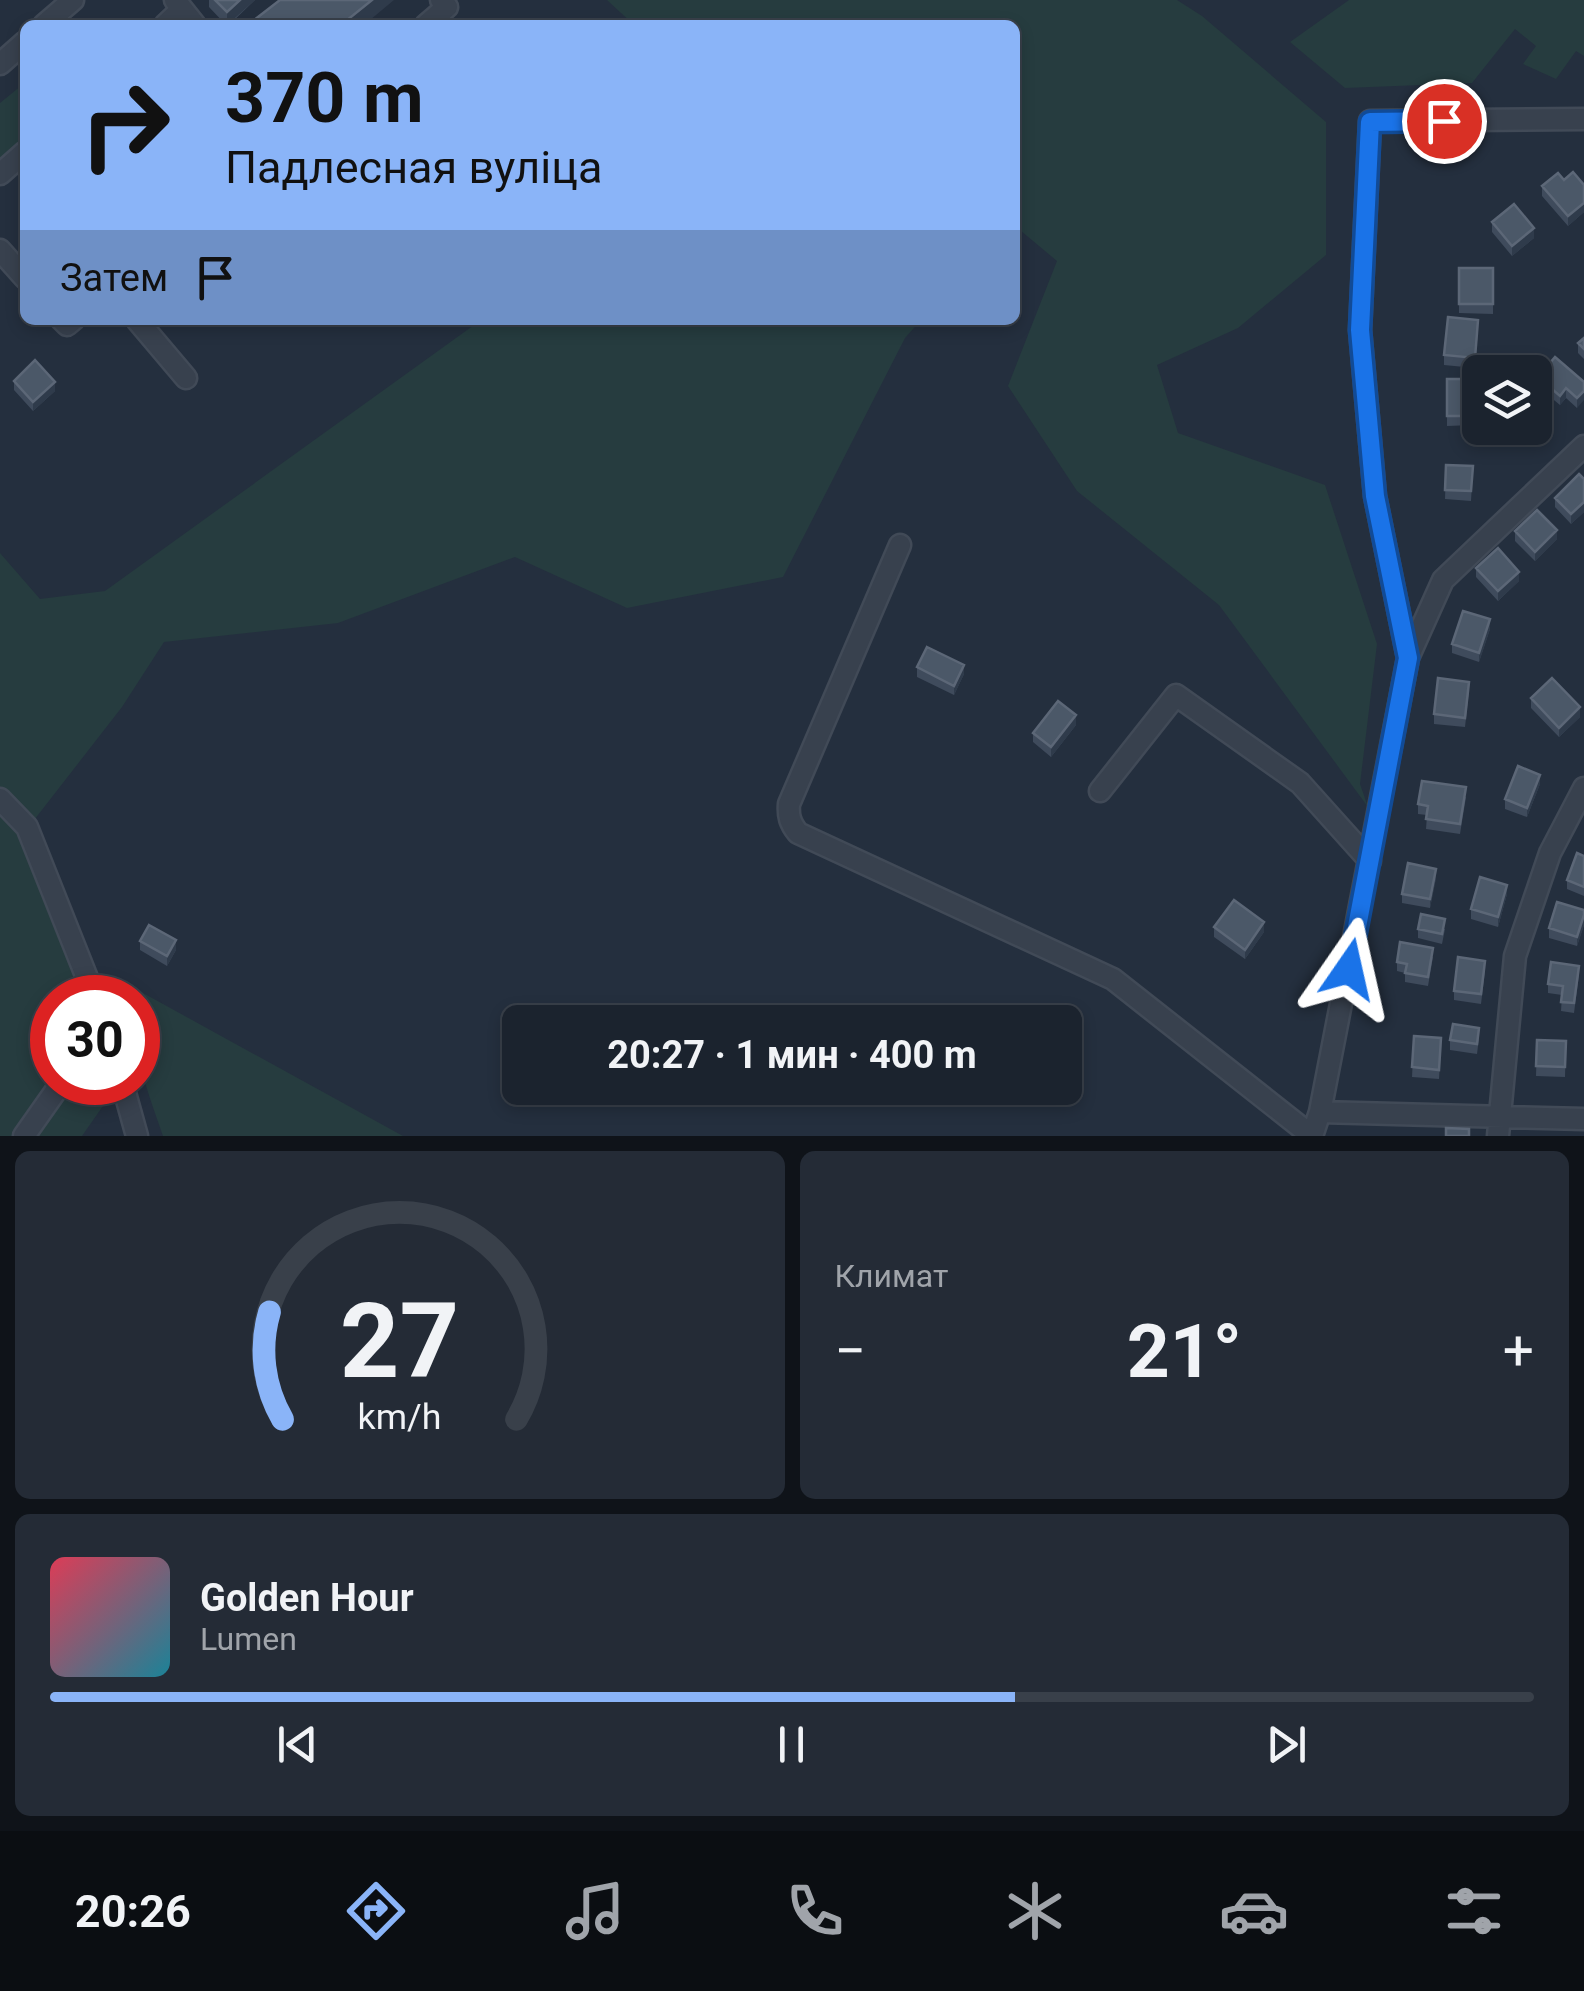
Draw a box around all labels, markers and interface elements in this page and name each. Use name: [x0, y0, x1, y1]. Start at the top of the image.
text: 370 m: [225, 57, 424, 139]
icon: right: [60, 60, 190, 190]
pin: [1402, 79, 1487, 164]
icon: arrive: [1417, 94, 1472, 149]
text: Падлесная вуліца: [225, 141, 602, 194]
icon: arrive: [188, 250, 243, 305]
text: Затем: [60, 256, 168, 300]
map controls: [1462, 355, 1552, 445]
button: layers: [1462, 355, 1552, 445]
position arrow: [1297, 917, 1401, 1021]
speed limit sign: 30: [30, 975, 160, 1105]
text: 20:27 · 1 мин · 400 m: [607, 1033, 977, 1077]
text: Климат: [835, 1257, 948, 1295]
text: 27: [340, 1281, 459, 1402]
text: 21°: [1127, 1307, 1242, 1395]
text: −: [835, 1319, 866, 1383]
text: +: [1503, 1319, 1534, 1383]
text: km/h: [358, 1396, 442, 1438]
text: Golden Hour: [200, 1576, 414, 1620]
text: Lumen: [200, 1620, 297, 1658]
icon: previous: [270, 1717, 325, 1772]
icon: pause: [764, 1717, 819, 1772]
icon: next: [1259, 1717, 1314, 1772]
icon: directions: [341, 1876, 411, 1946]
icon: music: [560, 1876, 630, 1946]
icon: phone: [780, 1876, 850, 1946]
icon: climate: [1000, 1876, 1070, 1946]
icon: car: [1219, 1876, 1289, 1946]
icon: filters: [1439, 1876, 1509, 1946]
text: 20:26: [75, 1885, 191, 1938]

